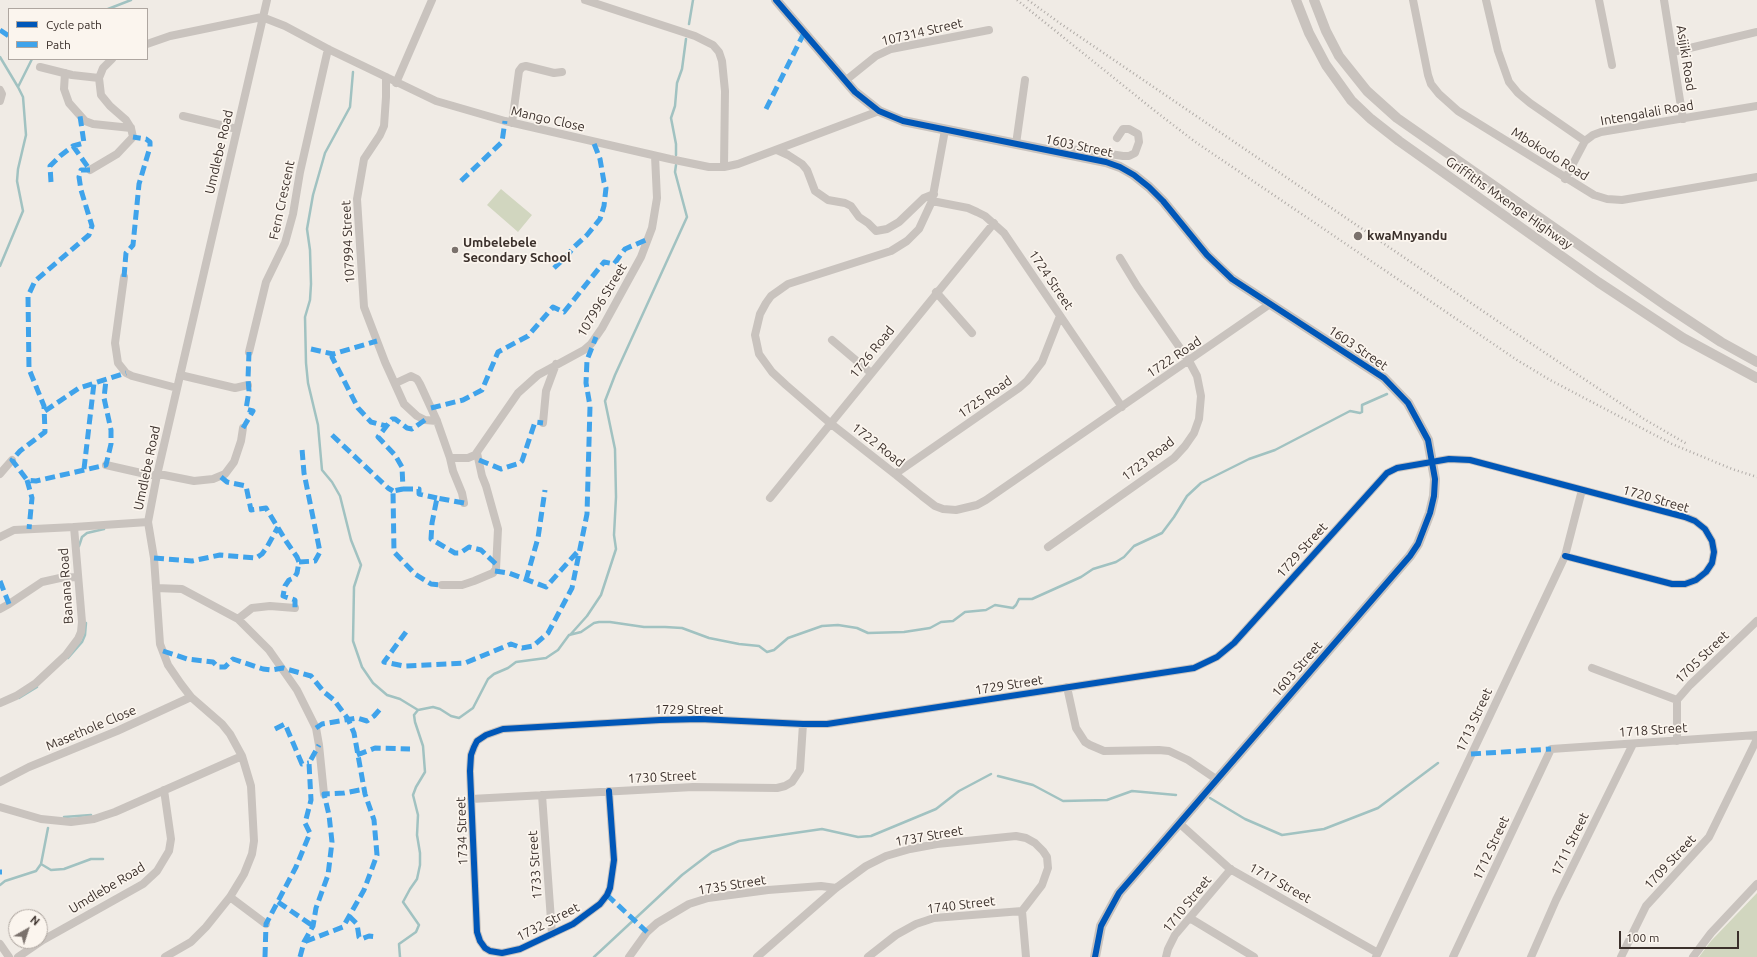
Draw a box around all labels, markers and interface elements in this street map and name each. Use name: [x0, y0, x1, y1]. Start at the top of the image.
legend: [8, 8, 148, 60]
street label: 107314 Street: [880, 15, 964, 49]
text: Cycle path: [46, 18, 102, 31]
street label: Asijiki Road: [1673, 24, 1699, 92]
text: Path: [46, 38, 71, 51]
street label: Intengalali Road: [1599, 97, 1695, 129]
street label: Mango Close: [510, 103, 586, 135]
street label: Umdlebe Road: [202, 108, 236, 196]
street label: Mbokodo Road: [1508, 124, 1592, 184]
street label: 1603 Street: [1044, 131, 1114, 161]
street label: Griffiths Mxenge Highway: [1443, 153, 1575, 253]
street label: Fern Crescent: [266, 159, 298, 241]
street label: 107994 Street: [338, 200, 358, 284]
place label: kwaMnyandu: [1367, 228, 1447, 244]
marker: kwaMnyandu: [1352, 230, 1364, 242]
place label: Umbelebele Secondary School: [463, 235, 571, 266]
marker: Umbelebele Secondary School: [450, 245, 460, 255]
street label: 1724 Street: [1025, 247, 1077, 313]
street label: 107996 Street: [574, 260, 630, 340]
street label: 1603 Street: [1325, 322, 1391, 374]
street label: 1726 Road: [846, 323, 898, 381]
street label: 1722 Road: [1144, 333, 1204, 381]
street label: 1725 Road: [955, 373, 1015, 421]
street label: 1722 Road: [849, 420, 907, 470]
street label: Umdlebe Road: [130, 424, 164, 512]
street label: 1723 Road: [1119, 434, 1177, 484]
street label: 1720 Street: [1621, 482, 1691, 516]
street label: 1729 Street: [1273, 519, 1331, 581]
street label: Banana Road: [56, 548, 76, 624]
street label: 1705 Street: [1672, 628, 1732, 686]
street label: 1603 Street: [1269, 638, 1325, 700]
street label: 1729 Street: [974, 672, 1044, 698]
street label: 1713 Street: [1452, 686, 1496, 754]
street label: Masethole Close: [44, 702, 138, 754]
street label: 1729 Street: [655, 702, 723, 718]
street label: 1718 Street: [1618, 720, 1688, 740]
street label: 1730 Street: [627, 767, 697, 787]
street label: 1734 Street: [453, 796, 471, 866]
street label: 1711 Street: [1548, 810, 1592, 878]
street label: 1712 Street: [1469, 814, 1513, 882]
street label: 1737 Street: [894, 822, 964, 850]
street label: 1733 Street: [525, 830, 545, 900]
street label: 1709 Street: [1641, 832, 1699, 892]
street label: Umdlebe Road: [66, 859, 148, 917]
street label: 1717 Street: [1246, 860, 1314, 906]
street label: 1735 Street: [697, 872, 767, 898]
street label: 1710 Street: [1159, 872, 1215, 936]
street label: 1740 Street: [926, 893, 996, 917]
street label: 1732 Street: [514, 899, 582, 945]
north arrow: [8, 909, 48, 949]
text: N: [28, 913, 42, 928]
scale bar: [1621, 923, 1741, 949]
text: 100 m: [1626, 931, 1659, 944]

